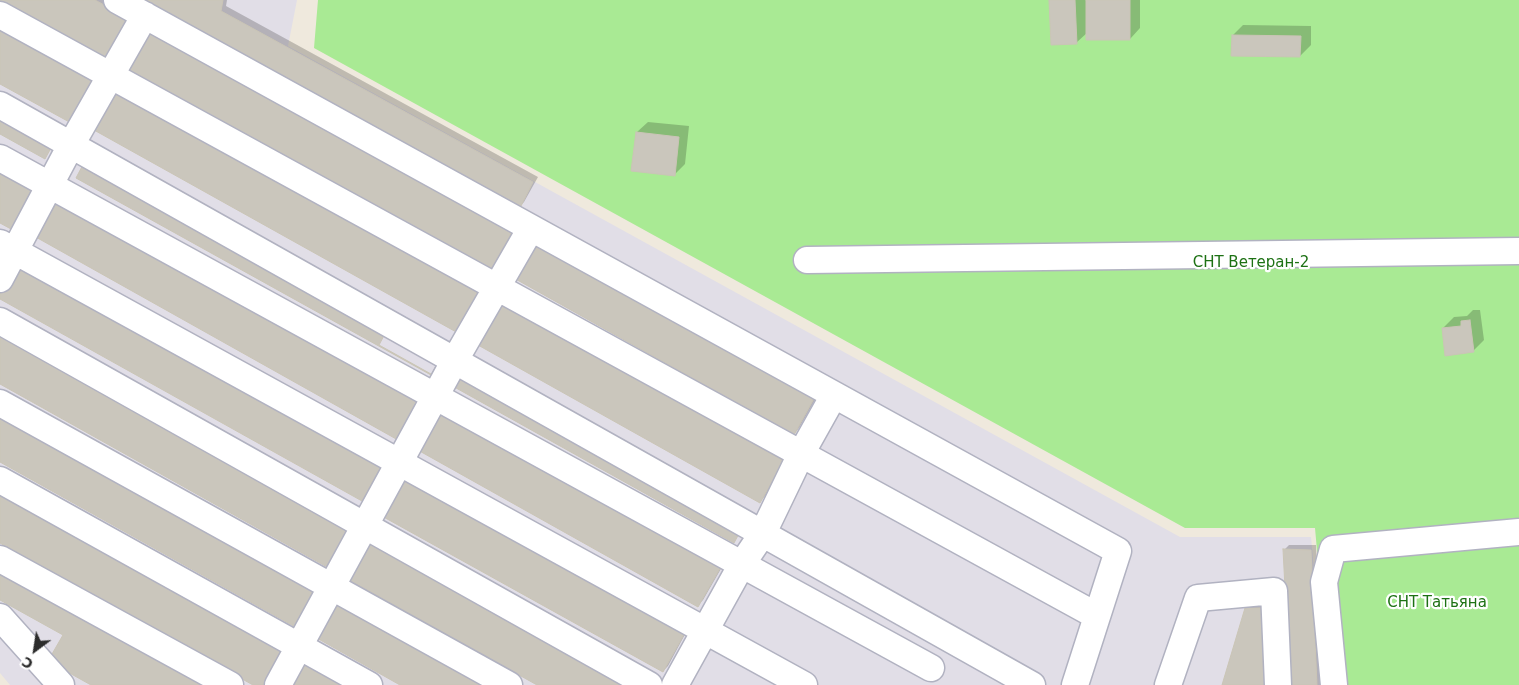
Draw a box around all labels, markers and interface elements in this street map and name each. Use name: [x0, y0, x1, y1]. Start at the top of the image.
park label: СНТ Ветеран-2: [1193, 254, 1309, 272]
park label: СНТ Татьяна: [1387, 594, 1487, 612]
north arrow: [10, 625, 60, 675]
text: С: [19, 653, 36, 672]

